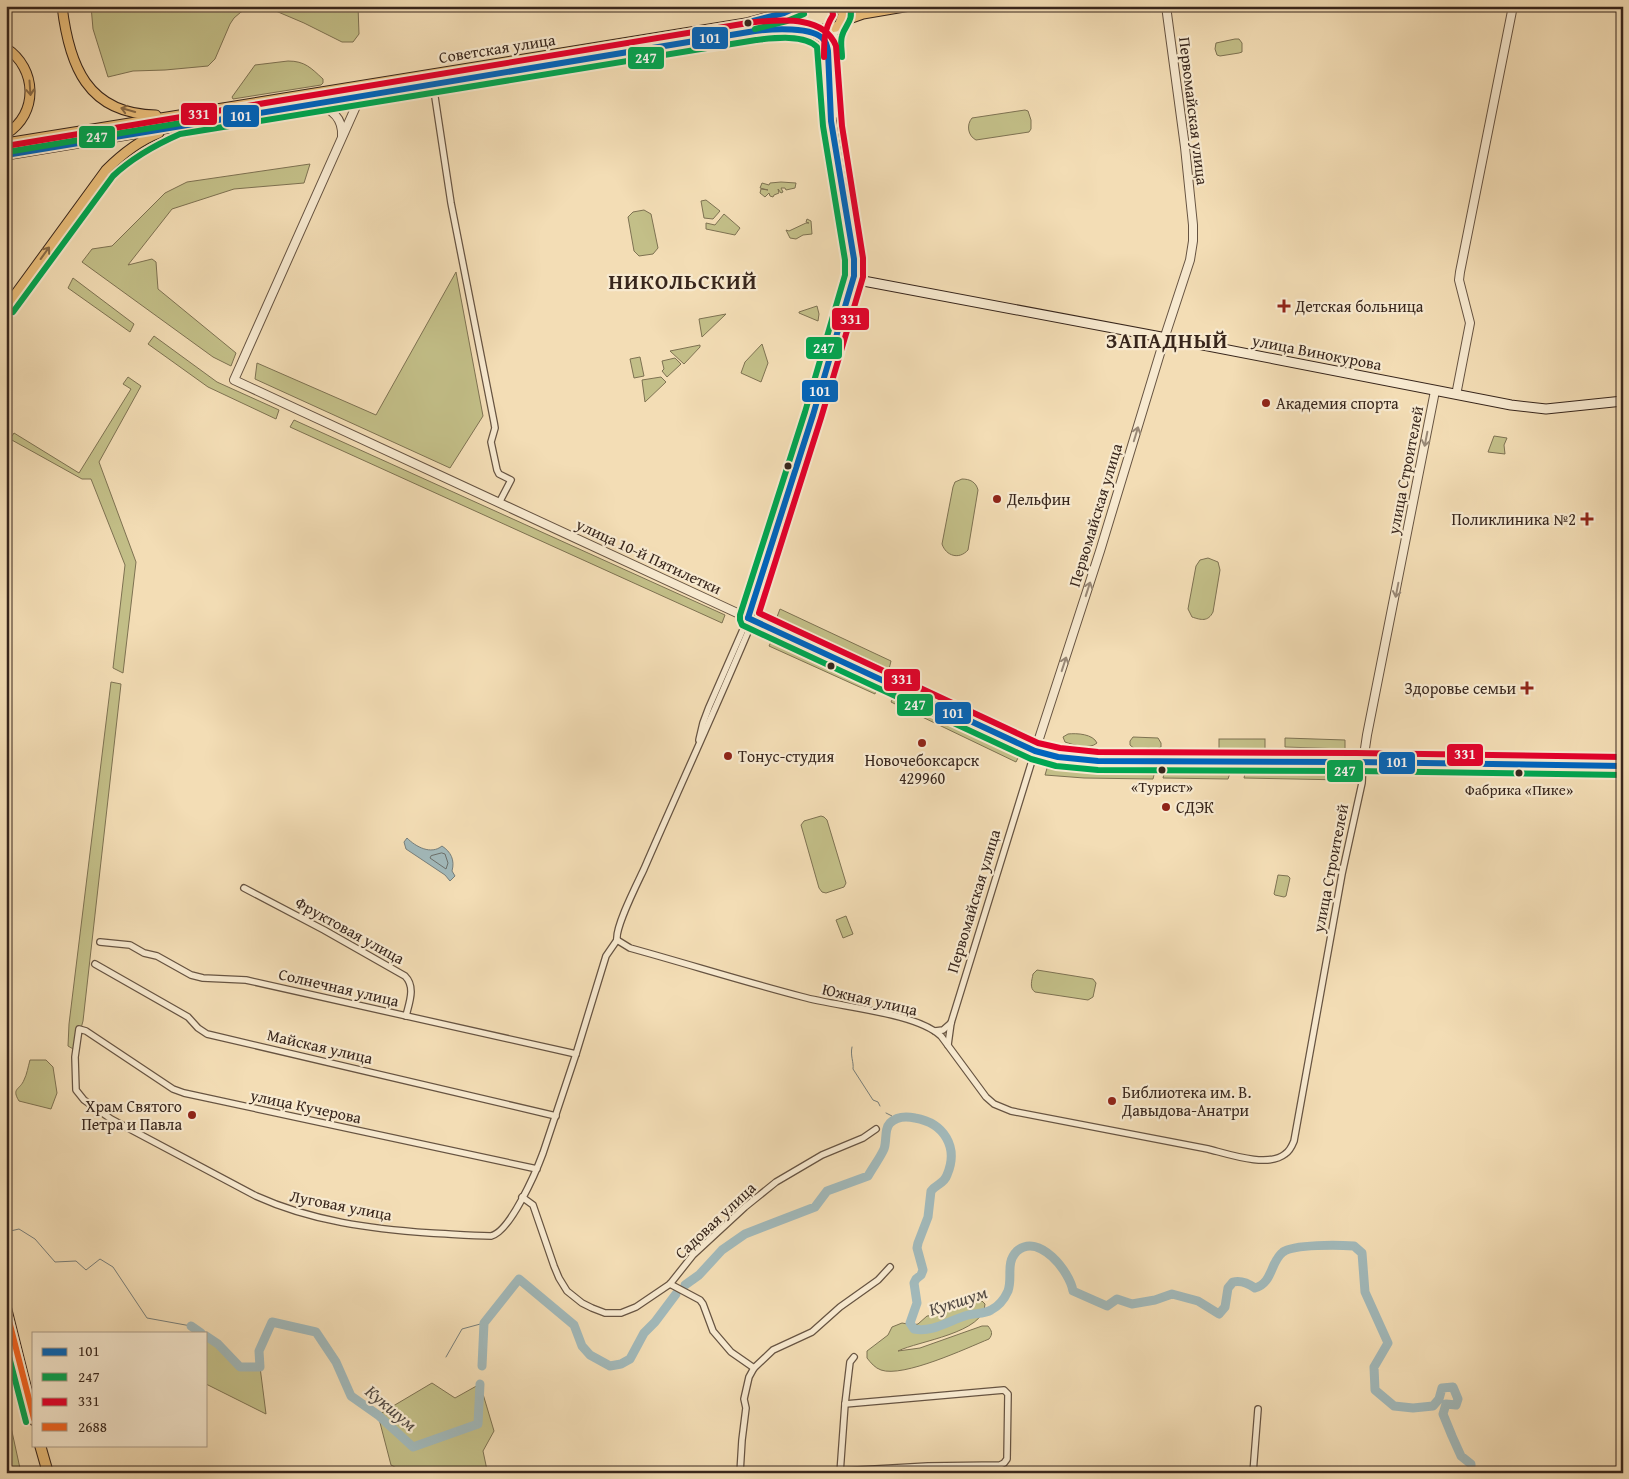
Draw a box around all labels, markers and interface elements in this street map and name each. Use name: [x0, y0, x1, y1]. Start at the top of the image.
unlabelled marker: [743, 18, 753, 28]
line badge: 101: [691, 26, 729, 50]
street label: Советская улица: [437, 27, 557, 69]
text: 101: [699, 28, 721, 48]
street label: Первомайская улица: [1173, 36, 1215, 187]
line badge: 247: [627, 46, 665, 70]
text: 247: [635, 48, 657, 68]
one-way arrow: [25, 80, 34, 96]
line badge: 331: [180, 102, 218, 126]
one-way arrow: [120, 104, 136, 114]
text: 331: [188, 104, 210, 124]
line badge: 101: [222, 104, 260, 128]
text: 101: [230, 106, 252, 126]
line badge: 247: [78, 125, 116, 149]
text: 247: [86, 127, 108, 147]
one-way arrow: [40, 246, 50, 260]
district label: НИКОЛЬСКИЙ: [609, 266, 757, 297]
place label: Детская больница: [1294, 294, 1424, 318]
marker: Детская больница: [1277, 299, 1291, 313]
line badge: 331: [831, 307, 870, 331]
text: 331: [840, 309, 862, 329]
district label: ЗАПАДНЫЙ: [1106, 325, 1228, 356]
street label: улица Винокурова: [1249, 327, 1384, 376]
line badge: 247: [805, 336, 843, 360]
text: 247: [813, 338, 835, 358]
line badge: 101: [801, 379, 839, 403]
text: 101: [809, 381, 831, 401]
place label: Академия спорта: [1276, 391, 1399, 415]
marker: Академия спорта: [1260, 397, 1272, 409]
street label: улица Строителей: [1381, 403, 1429, 537]
one-way arrow: [1131, 426, 1141, 442]
one-way arrow: [1421, 430, 1430, 446]
street label: Первомайская улица: [1062, 440, 1128, 590]
unlabelled marker: [783, 461, 793, 471]
place label: Дельфин: [1006, 487, 1071, 511]
marker: Дельфин: [991, 493, 1003, 505]
place label: Поликлиника №2: [1451, 507, 1576, 531]
street label: улица 10-й Пятилетки: [571, 511, 726, 601]
marker: Поликлиника №2: [1580, 512, 1594, 526]
one-way arrow: [1084, 582, 1093, 598]
one-way arrow: [1391, 582, 1401, 598]
one-way arrow: [1059, 656, 1069, 672]
unlabelled marker: [826, 661, 836, 671]
line badge: 331: [883, 668, 921, 692]
text: 331: [891, 669, 913, 689]
place label: Здоровье семьи: [1405, 676, 1516, 700]
marker: Здоровье семьи: [1520, 681, 1534, 695]
line badge: 247: [896, 693, 934, 717]
text: 247: [904, 695, 926, 715]
line badge: 101: [934, 701, 972, 725]
text: 101: [942, 703, 964, 723]
marker: Новочебоксарск 429960: [916, 737, 928, 749]
line badge: 331: [1446, 743, 1484, 767]
place label: Тонус-студия: [738, 744, 834, 768]
text: 331: [1454, 744, 1476, 764]
place label: Новочебоксарск 429960: [865, 748, 980, 790]
marker: Тонус-студия: [722, 750, 734, 762]
line badge: 101: [1378, 751, 1416, 775]
text: 101: [1386, 752, 1408, 772]
line badge: 247: [1326, 759, 1364, 783]
text: 247: [1334, 761, 1356, 781]
marker: «Турист»: [1157, 765, 1167, 775]
marker: Фабрика «Пике»: [1514, 768, 1524, 778]
place label: «Турист»: [1131, 776, 1193, 797]
place label: Фабрика «Пике»: [1465, 779, 1573, 800]
place label: СДЭК: [1176, 795, 1214, 819]
marker: СДЭК: [1160, 801, 1172, 813]
street label: улица Строителей: [1306, 801, 1354, 935]
street label: Первомайская улица: [940, 826, 1006, 976]
street label: Фруктовая улица: [291, 890, 409, 970]
street label: Солнечная улица: [277, 962, 402, 1013]
street label: Южная улица: [820, 976, 920, 1022]
street label: Майская улица: [265, 1022, 375, 1070]
place label: Библиотека им. В. Давыдова-Анатри: [1121, 1080, 1251, 1122]
street label: улица Кучерова: [247, 1082, 364, 1130]
place label: Храм Святого Петра и Павла: [81, 1094, 182, 1136]
marker: Библиотека им. В. Давыдова-Анатри: [1106, 1095, 1118, 1107]
marker: Храм Святого Петра и Павла: [186, 1109, 198, 1121]
street label: Садовая улица: [669, 1176, 761, 1264]
street label: Луговая улица: [288, 1183, 394, 1227]
water label: Кукшум: [925, 1278, 991, 1323]
legend: [32, 1332, 208, 1446]
text: 101: [78, 1340, 100, 1361]
text: 247: [78, 1366, 100, 1387]
water label: Кукшум: [360, 1378, 423, 1437]
text: 331: [78, 1390, 100, 1411]
text: 2688: [78, 1416, 107, 1437]

